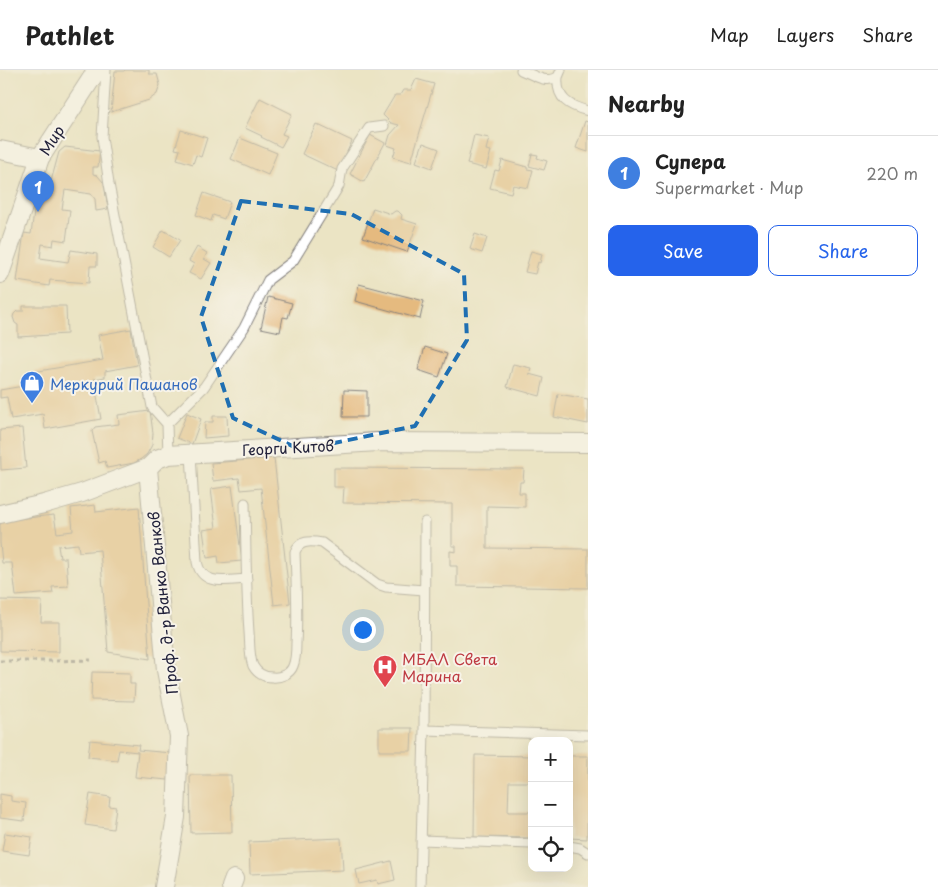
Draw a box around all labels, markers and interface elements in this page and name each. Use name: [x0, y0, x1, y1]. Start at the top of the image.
text: Pathlet: [25, 17, 115, 53]
text: Map: [710, 21, 749, 48]
text: Layers: [777, 21, 834, 48]
text: Share: [862, 21, 913, 48]
text: Nearby: [608, 87, 685, 119]
street label: Мир: [33, 120, 69, 160]
text: Супера: [655, 147, 726, 175]
text: 1: [620, 161, 628, 185]
text: 220 m: [867, 161, 918, 185]
pin: 1: [22, 171, 54, 212]
text: Supermarket · Мир: [655, 175, 803, 199]
button: Save: [608, 225, 758, 276]
button: Share: [768, 225, 918, 276]
shop icon: Меркурий Пашанов: [19, 370, 45, 404]
place label: Меркурий Пашанов: [50, 372, 198, 395]
street label: Георги Китов: [241, 433, 335, 461]
street label: Проф. д-р Ванко Ванков: [141, 510, 183, 696]
your location: [350, 617, 376, 643]
place label: МБАЛ Света Марина: [402, 647, 498, 687]
hospital icon: МБАЛ Света Марина: [372, 654, 398, 688]
map controls: [528, 737, 573, 872]
button: +: [528, 737, 573, 782]
button: −: [528, 782, 573, 827]
button: locate: [528, 827, 573, 872]

